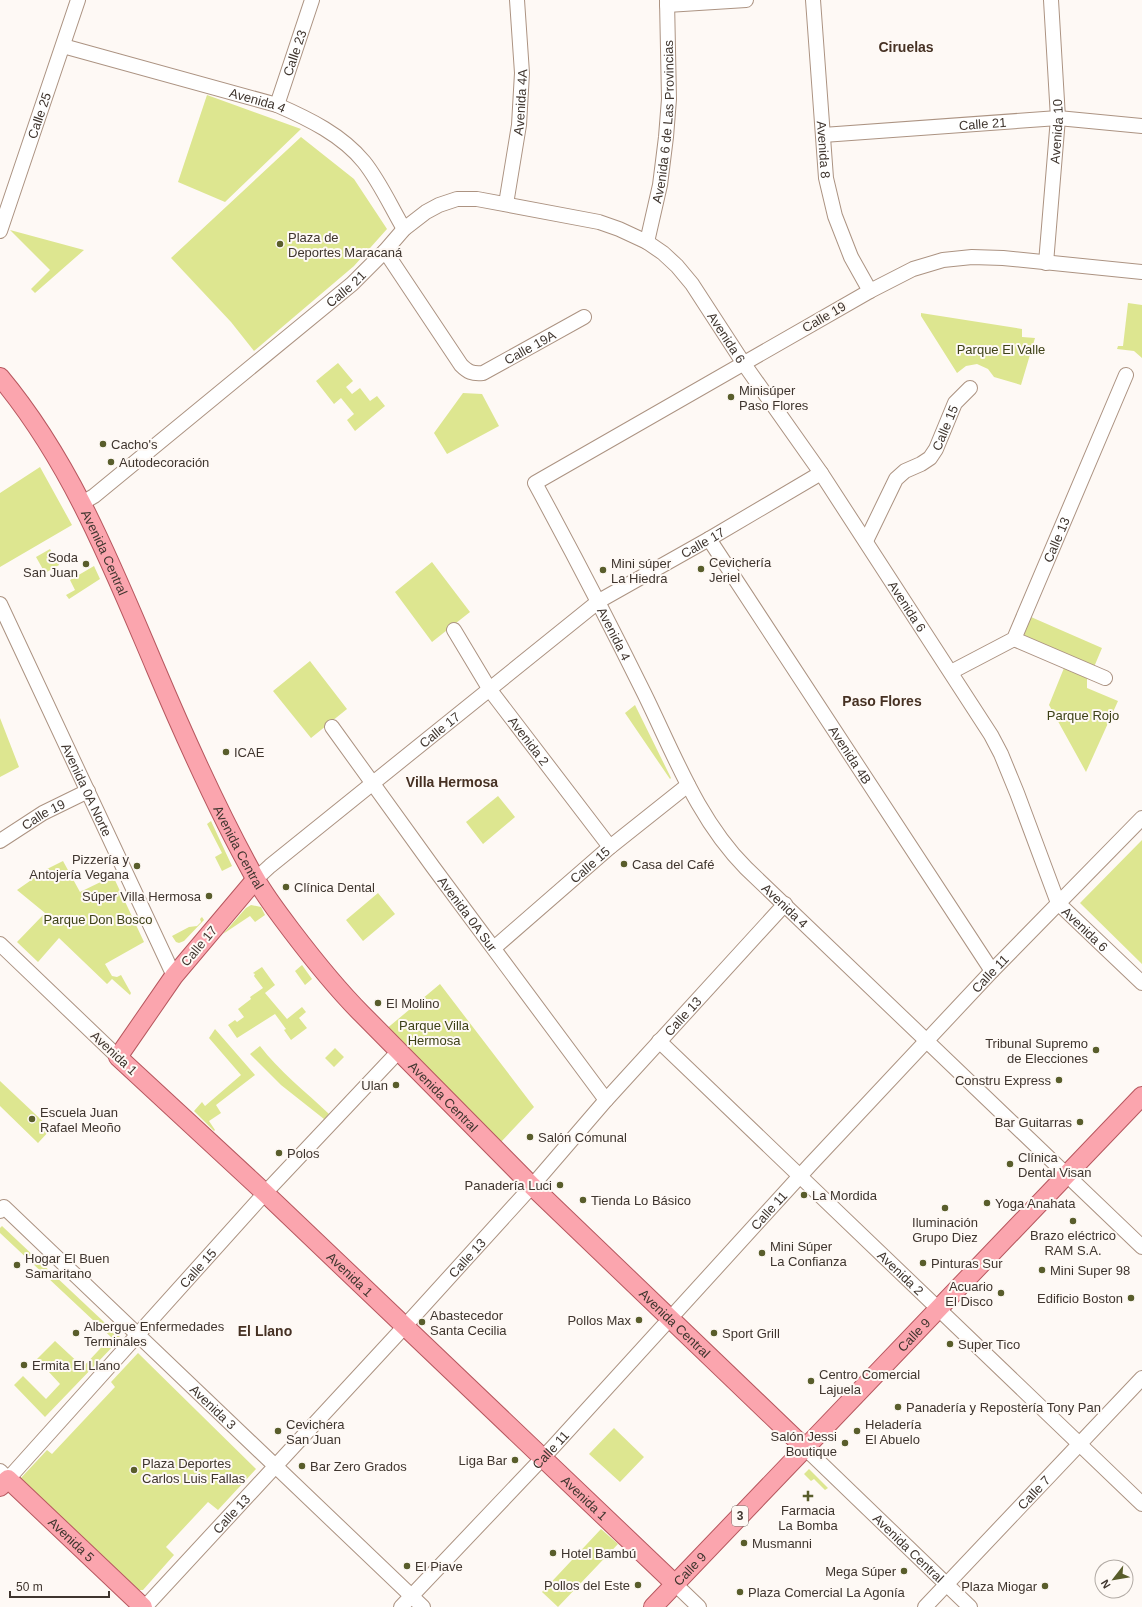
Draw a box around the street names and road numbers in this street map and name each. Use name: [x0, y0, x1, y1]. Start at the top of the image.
street label: Calle 23: [280, 28, 309, 78]
street label: Avenida 6 de Las Provincias: [649, 39, 677, 205]
street label: Avenida 4A: [510, 68, 530, 136]
street label: Avenida 4: [228, 85, 288, 115]
street label: Calle 25: [24, 90, 54, 140]
street label: Avenida 10: [1047, 99, 1066, 164]
street label: Calle 21: [958, 114, 1007, 133]
street label: Avenida 8: [814, 120, 834, 179]
street label: Calle 21: [323, 267, 369, 310]
street label: Calle 19: [800, 299, 848, 335]
street label: Avenida 6: [705, 309, 749, 366]
street label: Calle 19A: [501, 327, 558, 367]
street label: Calle 15: [929, 403, 961, 453]
street label: Avenida Central: [79, 507, 131, 597]
street label: Calle 13: [1040, 515, 1072, 565]
street label: Calle 17: [678, 524, 727, 561]
street label: Avenida 6: [886, 578, 929, 635]
street label: Avenida 4: [595, 605, 634, 663]
street label: Calle 17: [416, 709, 463, 750]
street label: Avenida 2: [505, 713, 552, 768]
street label: Avenida 4B: [826, 723, 875, 787]
street label: Avenida 0A Norte: [59, 741, 115, 839]
street label: Calle 19: [19, 796, 67, 832]
street label: Avenida Central: [211, 803, 267, 892]
street label: Calle 15: [567, 843, 613, 886]
street label: Avenida 0A Sur: [435, 873, 501, 955]
street label: Avenida 4: [759, 880, 811, 931]
street label: Avenida 6: [1059, 904, 1111, 954]
street label: Calle 17: [178, 923, 220, 969]
street label: Calle 11: [968, 951, 1011, 996]
street label: Calle 13: [661, 993, 704, 1039]
street label: Avenida 1: [88, 1028, 140, 1078]
street label: Avenida Central: [406, 1058, 481, 1135]
street label: Calle 11: [747, 1188, 790, 1233]
street label: Calle 13: [445, 1235, 489, 1280]
street label: Calle 15: [176, 1245, 219, 1291]
street label: Avenida 2: [875, 1247, 927, 1298]
street label: Avenida 1: [324, 1249, 376, 1300]
street label: Avenida Central: [636, 1286, 714, 1361]
street label: Calle 9: [894, 1315, 933, 1354]
street label: Avenida 3: [187, 1381, 239, 1432]
street label: Calle 11: [529, 1427, 572, 1472]
street label: Avenida 1: [559, 1472, 611, 1523]
street label: Calle 7: [1014, 1472, 1053, 1512]
street label: Calle 13: [210, 1491, 253, 1536]
road number: 3: [732, 1506, 748, 1526]
street label: Avenida Central: [870, 1510, 947, 1585]
street label: Avenida 5: [46, 1514, 98, 1565]
street label: Calle 9: [670, 1549, 709, 1589]

